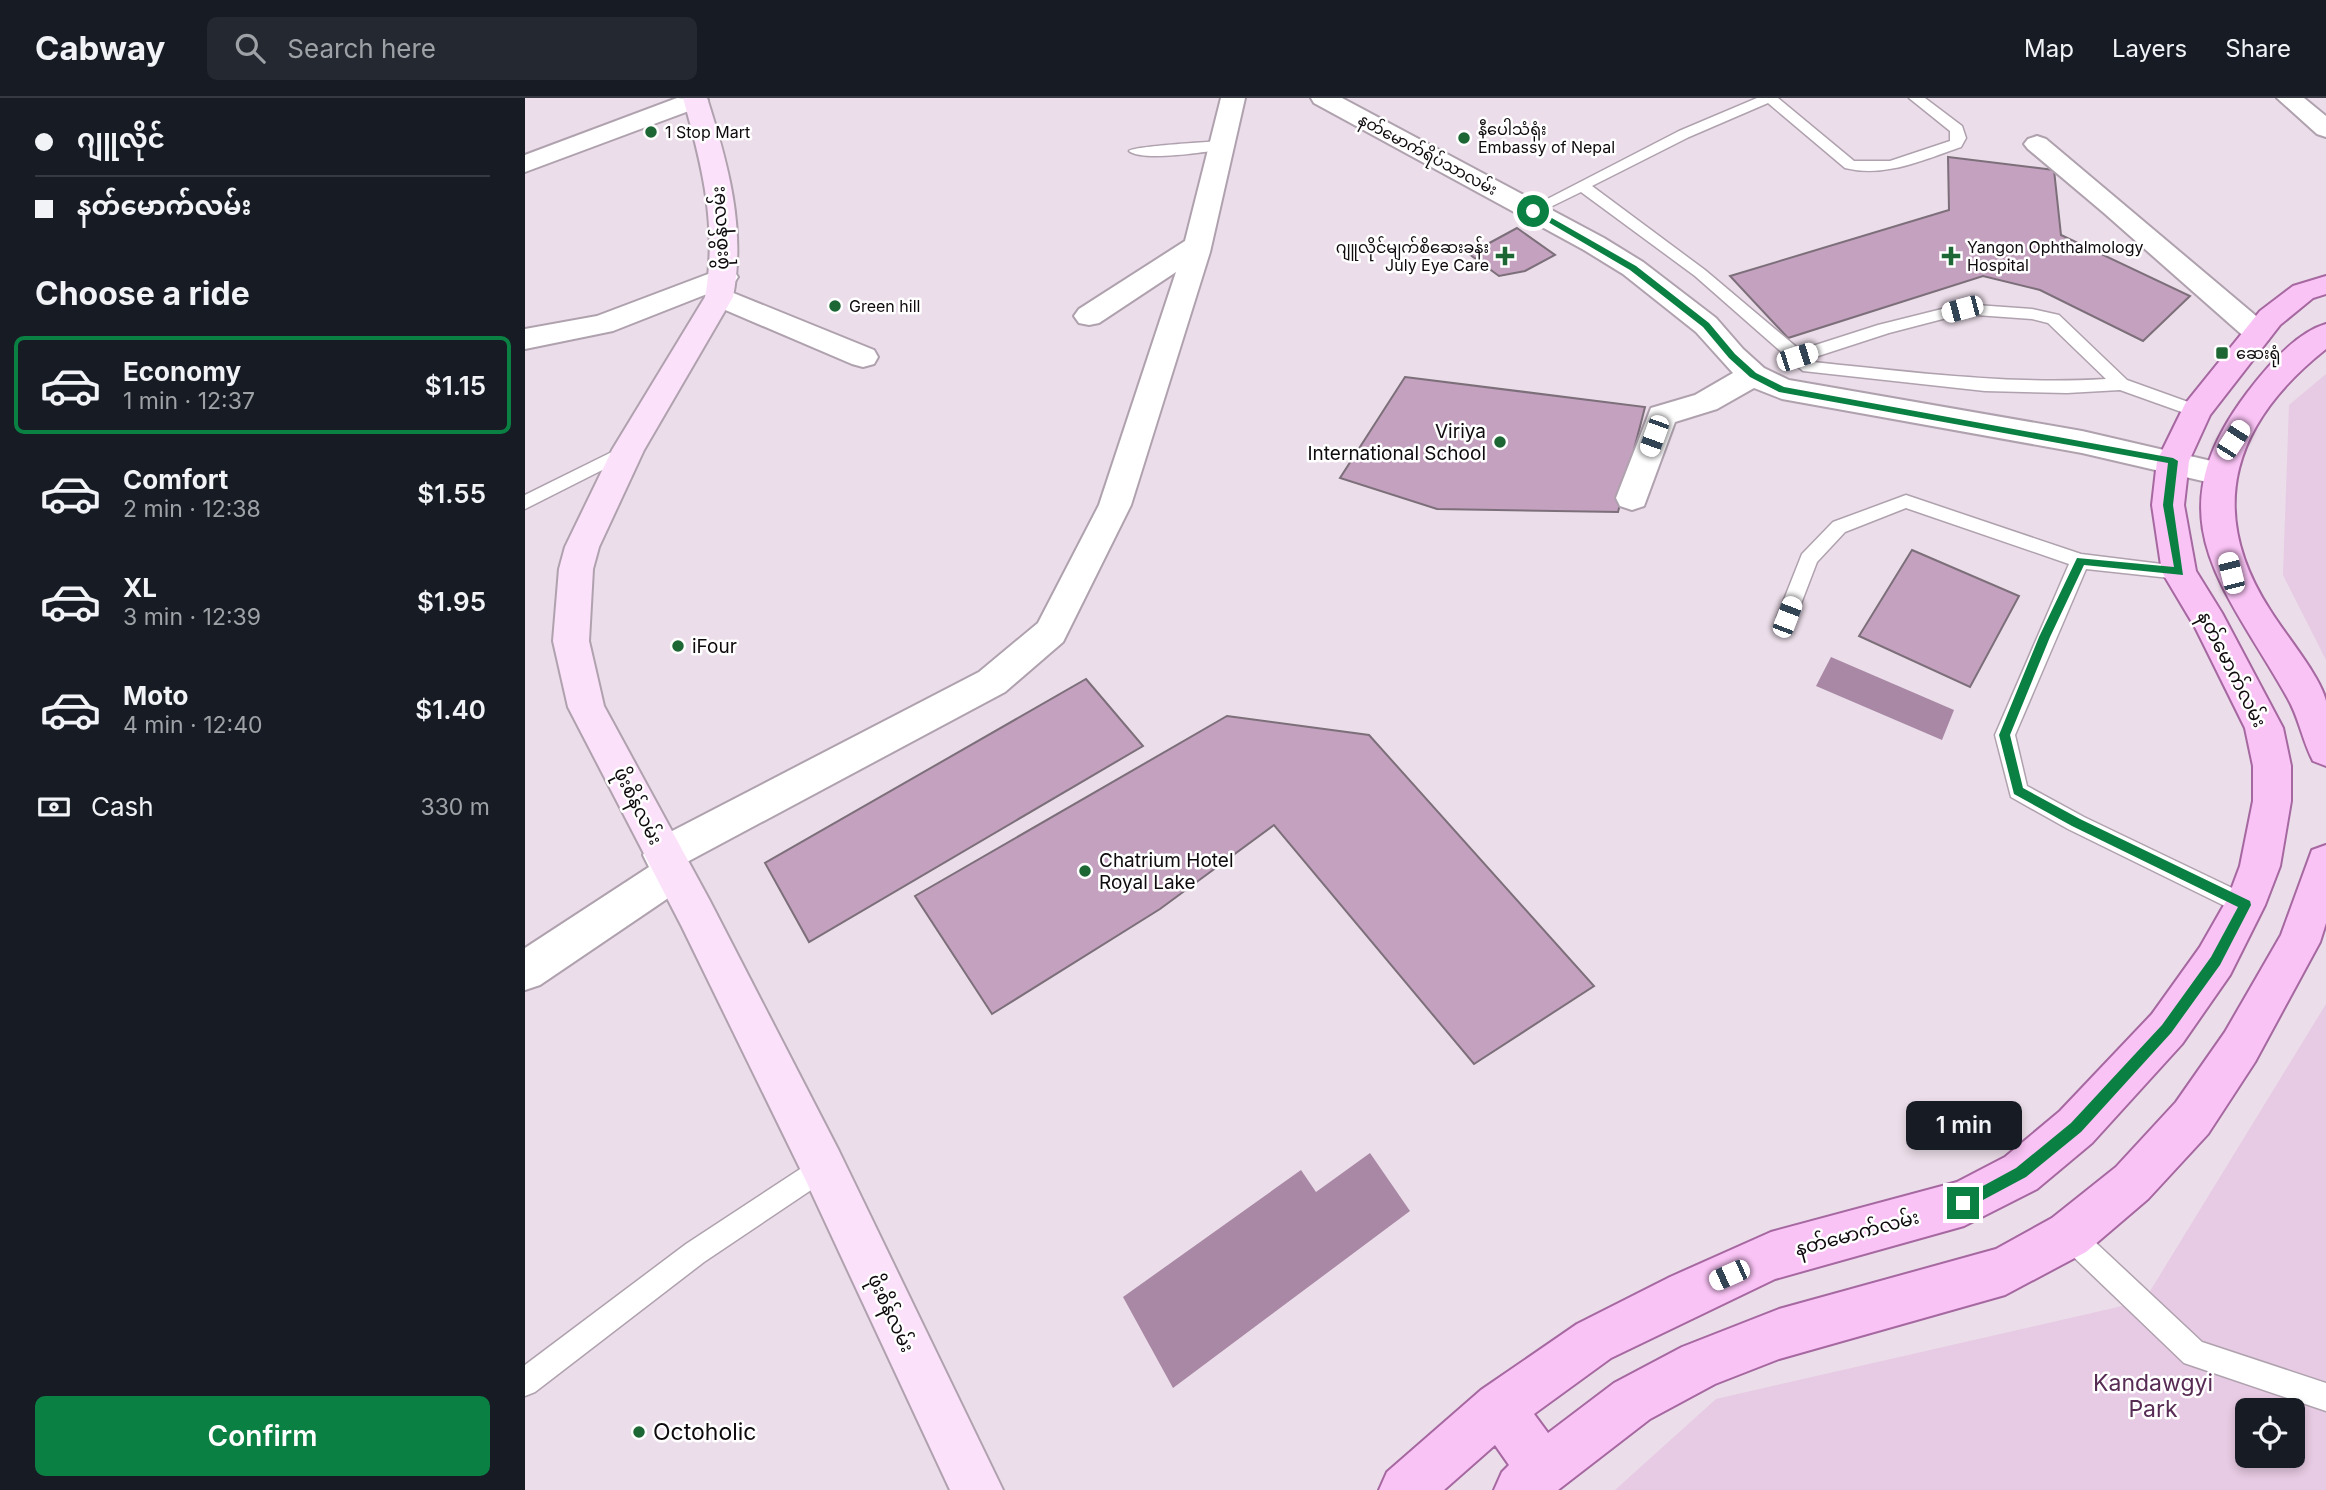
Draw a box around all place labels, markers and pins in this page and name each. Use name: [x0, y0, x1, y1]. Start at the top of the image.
place label: နီပေါသံရုံး Embassy of Nepal: [1478, 118, 1615, 157]
place label: 1 Stop Mart: [665, 122, 750, 142]
marker: 1 Stop Mart: [643, 124, 659, 140]
marker: နီပေါသံရုံး Embassy of Nepal: [1456, 130, 1472, 146]
place label: ဂျူလိုင်မျက်စိဆေးခန်း July Eye Care: [1336, 236, 1489, 275]
place label: Yangon Ophthalmology Hospital: [1967, 237, 2143, 275]
marker: ဂျူလိုင်မျက်စိဆေးခန်း July Eye Care: [1495, 246, 1515, 266]
marker: Yangon Ophthalmology Hospital: [1941, 246, 1961, 266]
place label: Green hill: [849, 296, 920, 316]
marker: Green hill: [827, 298, 843, 314]
place label: ဆေးရုံ: [2236, 343, 2280, 368]
marker: ဆေးရုံ: [2214, 345, 2230, 361]
place label: Viriya International School: [1308, 420, 1486, 465]
marker: Viriya International School: [1492, 434, 1508, 450]
place label: iFour: [692, 635, 737, 658]
marker: iFour: [670, 638, 686, 654]
place label: Chatrium Hotel Royal Lake: [1099, 849, 1234, 894]
marker: Chatrium Hotel Royal Lake: [1077, 863, 1093, 879]
place label: Octoholic: [653, 1418, 757, 1446]
marker: Octoholic: [631, 1424, 647, 1440]

